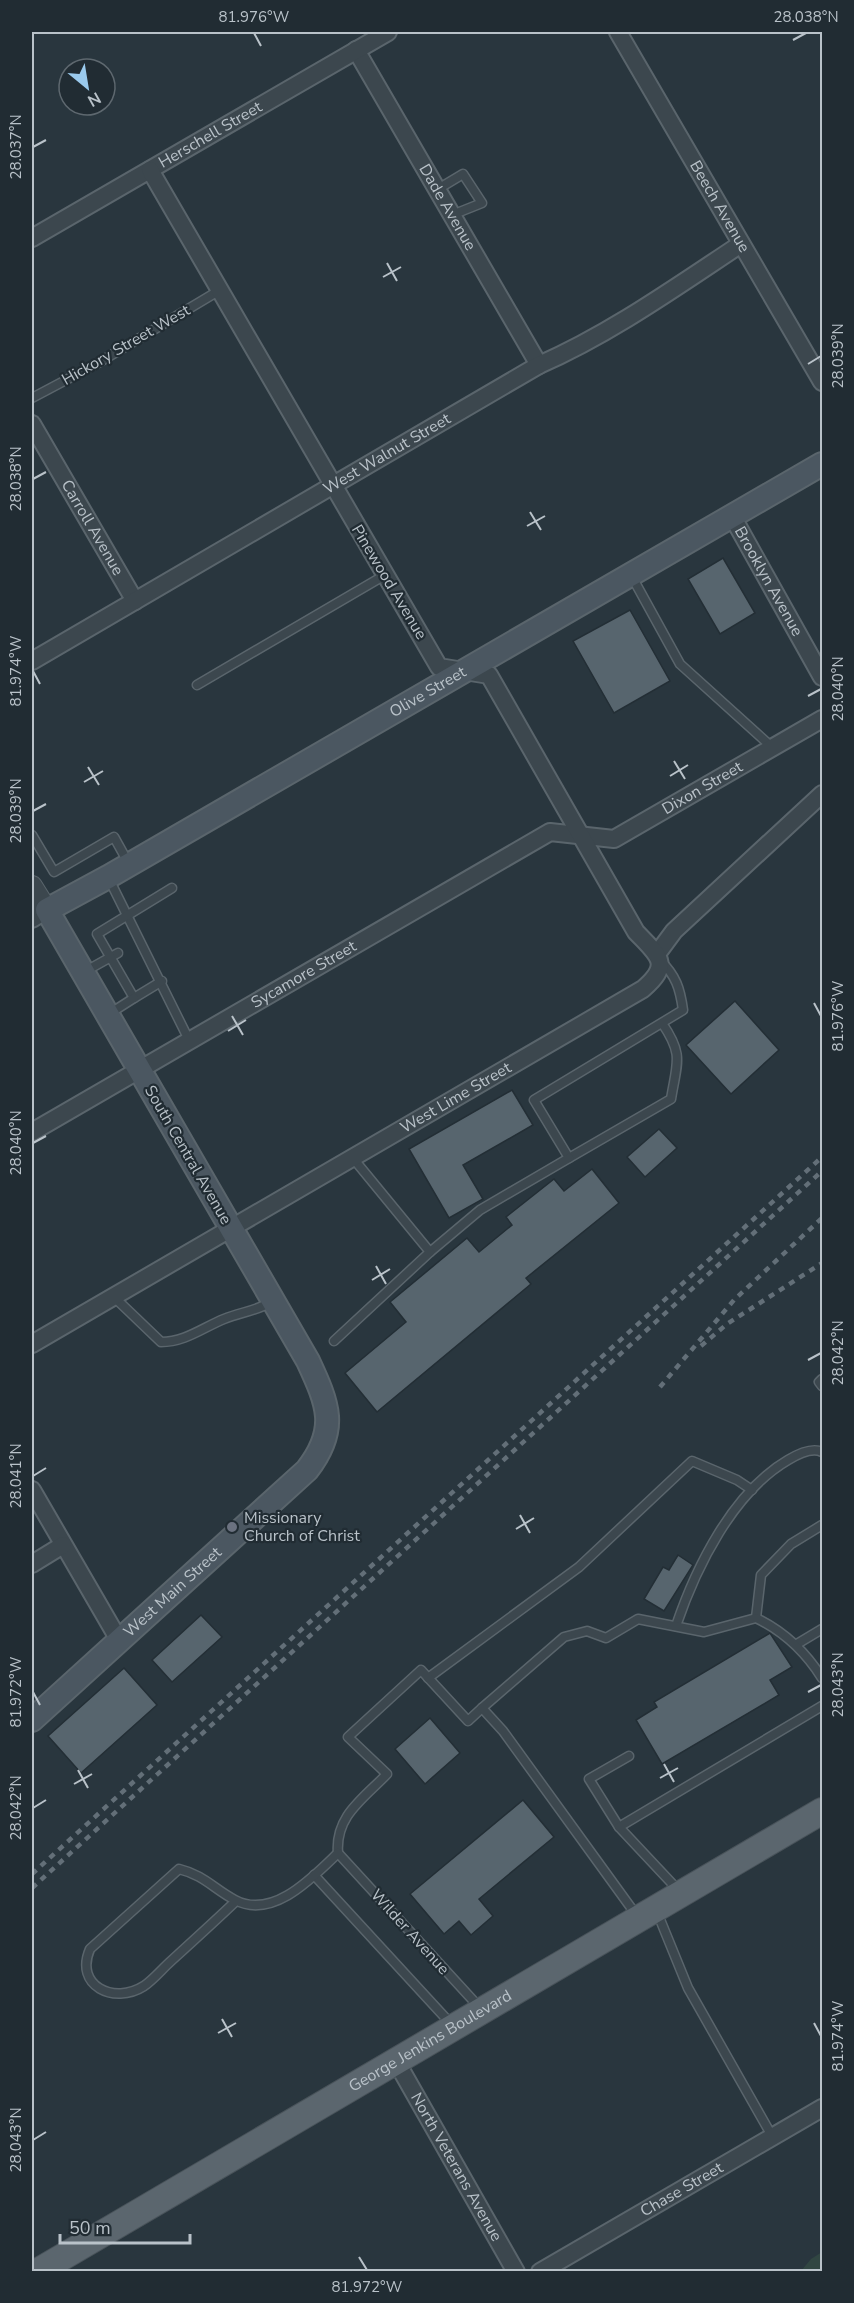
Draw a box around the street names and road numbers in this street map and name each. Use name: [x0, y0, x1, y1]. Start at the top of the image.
street label: Herschell Street: [154, 96, 267, 174]
street label: Beech Avenue: [684, 156, 755, 257]
street label: Dade Avenue: [414, 160, 481, 255]
street label: Hickory Street West: [58, 299, 194, 391]
street label: West Walnut Street: [319, 408, 455, 500]
street label: Carroll Avenue: [56, 476, 129, 580]
street label: Pinewood Avenue: [346, 520, 432, 644]
street label: Brooklyn Avenue: [729, 523, 808, 640]
street label: Olive Street: [385, 661, 471, 723]
street label: Dixon Street: [658, 756, 747, 820]
street label: Sycamore Street: [247, 935, 361, 1014]
street label: West Lime Street: [396, 1057, 516, 1139]
street label: South Central Avenue: [139, 1081, 237, 1229]
street label: West Main Street: [119, 1542, 227, 1642]
street label: Wilder Avenue: [366, 1884, 454, 1980]
street label: George Jenkins Boulevard: [345, 1985, 516, 2098]
street label: North Veterans Avenue: [405, 2089, 507, 2245]
street label: Chase Street: [636, 2157, 728, 2222]

